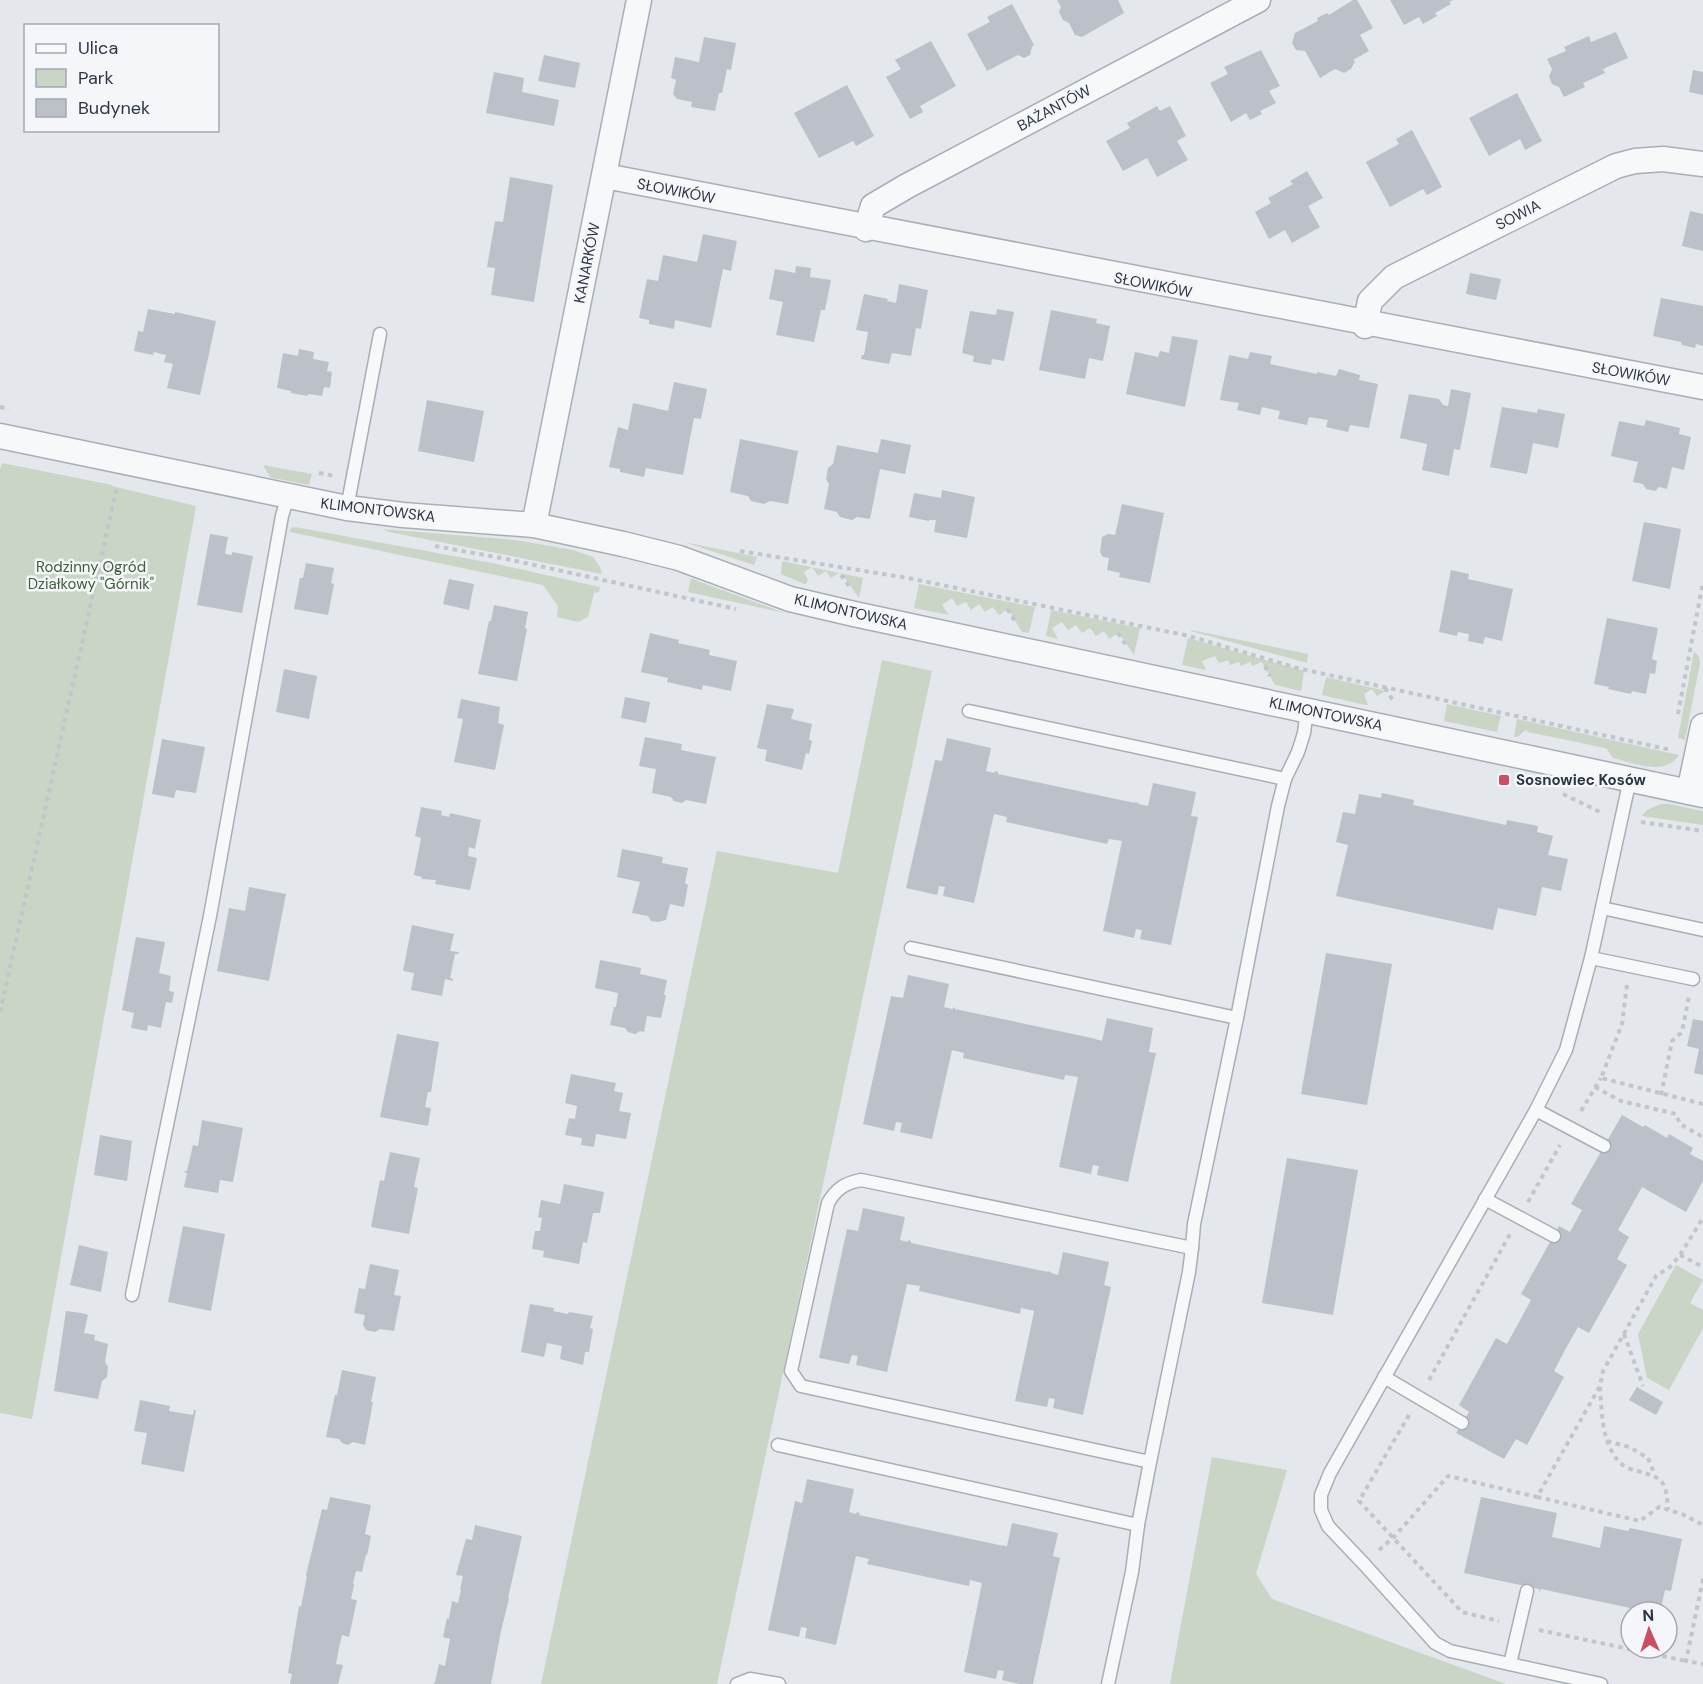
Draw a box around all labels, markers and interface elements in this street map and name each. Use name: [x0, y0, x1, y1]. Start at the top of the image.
legend: [24, 24, 219, 132]
text: Ulica: [78, 36, 118, 60]
text: Park: [78, 66, 114, 90]
street label: BAŻANTÓW: [1014, 80, 1095, 136]
text: Budynek: [78, 96, 150, 120]
street label: SŁOWIKÓW: [635, 174, 717, 208]
street label: SOWIA: [1492, 195, 1544, 235]
street label: KANARKÓW: [569, 220, 605, 305]
street label: SŁOWIKÓW: [1112, 268, 1194, 302]
street label: SŁOWIKÓW: [1590, 357, 1672, 391]
street label: KLIMONTOWSKA: [319, 493, 437, 527]
park label: Rodzinny Ogród Działkowy "Górnik": [28, 557, 154, 594]
street label: KLIMONTOWSKA: [792, 589, 910, 635]
street label: KLIMONTOWSKA: [1267, 692, 1385, 736]
place label: Sosnowiec Kosów: [1516, 770, 1647, 790]
marker: Sosnowiec Kosów: [1497, 773, 1511, 787]
north arrow: [1619, 1600, 1679, 1660]
text: N: [1642, 1605, 1655, 1626]

